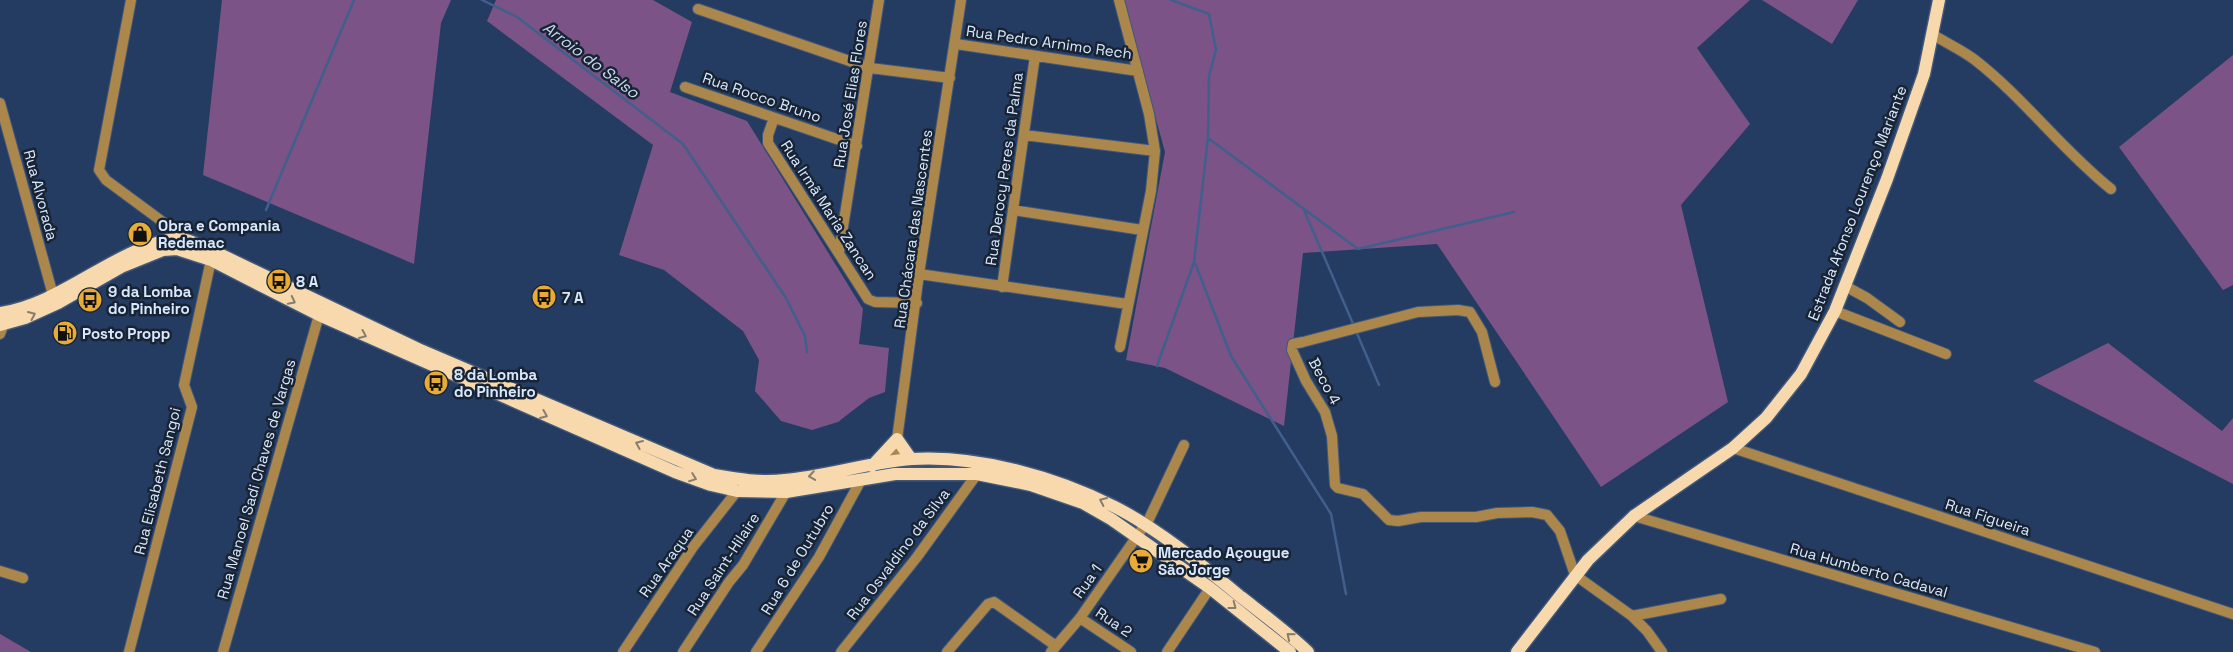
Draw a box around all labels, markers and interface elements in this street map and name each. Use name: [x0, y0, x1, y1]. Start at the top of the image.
water label: Arroio do Salso: [539, 17, 644, 104]
street label: Rua José Elias Flores: [829, 19, 871, 169]
street label: Rua Pedro Arnimo Rech: [965, 21, 1133, 63]
street label: Rua Rocco Bruno: [700, 68, 824, 126]
street label: Rua Derocy Peres da Palma: [981, 71, 1027, 267]
street label: Estrada Afonso Lourenço Mariante: [1803, 83, 1911, 323]
street label: Rua Chácara das Nascentes: [890, 128, 936, 330]
street label: Rua Irmã Maria Zancan: [777, 137, 881, 283]
street label: Rua Alvorada: [20, 148, 62, 243]
place label: Obra e Compania Redemac: [158, 216, 281, 252]
shop icon: Obra e Compania Redemac: [127, 221, 153, 247]
bus stop icon: 8 A: [266, 268, 292, 294]
place label: 8 A: [296, 272, 319, 291]
place label: 9 da Lomba do Pinheiro: [108, 282, 192, 318]
bus stop icon: 7 A: [531, 284, 557, 310]
bus stop icon: 9 da Lomba do Pinheiro: [77, 287, 103, 313]
place label: 7 A: [562, 288, 584, 307]
one-way arrow: [287, 295, 296, 305]
one-way arrow: [27, 311, 36, 321]
fuel station icon: Posto Propp: [52, 320, 78, 346]
place label: Posto Propp: [82, 324, 170, 343]
one-way arrow: [358, 328, 367, 339]
street label: Beco 4: [1305, 354, 1345, 408]
street label: Rua Manoel Sadi Chaves de Vargas: [213, 357, 299, 601]
place label: 8 da Lomba do Pinheiro: [454, 365, 538, 401]
bus stop icon: 8 da Lomba do Pinheiro: [423, 370, 449, 396]
street label: Rua Elisabeth Sangoi: [129, 405, 185, 557]
one-way arrow: [539, 408, 548, 419]
one-way arrow: [635, 439, 644, 450]
one-way arrow: [807, 470, 815, 481]
one-way arrow: [688, 472, 697, 483]
street label: Rua Osvaldino da Silva: [842, 484, 954, 624]
street label: Rua Figueira: [1943, 494, 2033, 540]
one-way arrow: [1099, 497, 1108, 508]
street label: Rua 6 de Outubro: [756, 500, 838, 618]
street label: Rua Saint-Hilaire: [683, 509, 763, 619]
street label: Rua Araqua: [635, 523, 697, 601]
street label: Rua Humberto Cadaval: [1788, 538, 1950, 602]
place label: Mercado Açougue São Jorge: [1158, 543, 1290, 579]
supermarket icon: Mercado Açougue São Jorge: [1128, 548, 1154, 574]
street label: Rua 1: [1068, 560, 1106, 602]
one-way arrow: [1227, 601, 1236, 609]
street label: Rua 2: [1092, 603, 1136, 641]
one-way arrow: [1287, 633, 1296, 642]

